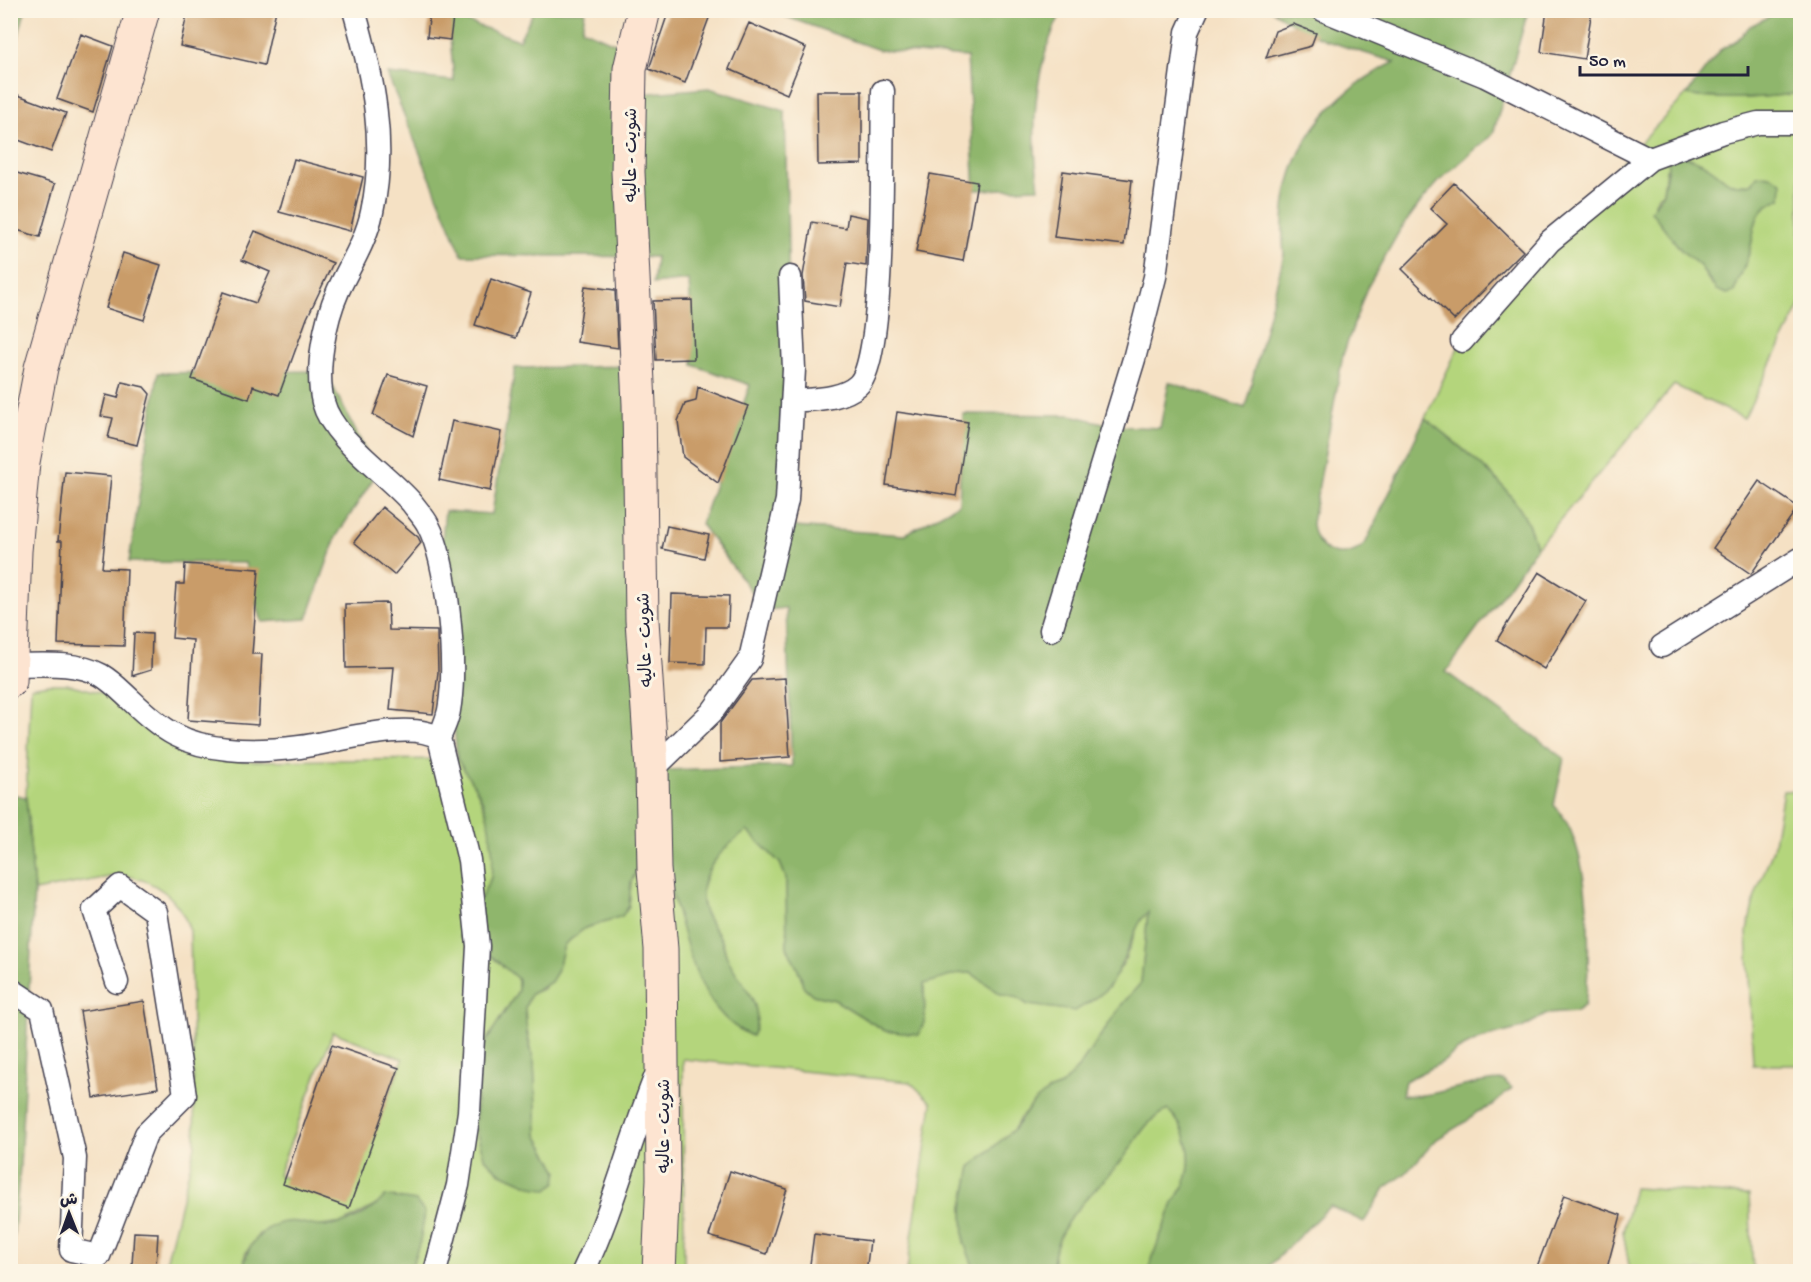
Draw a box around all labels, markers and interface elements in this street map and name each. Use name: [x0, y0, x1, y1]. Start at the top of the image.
scale bar: [1580, 39, 1748, 77]
text: 50 m: [1589, 52, 1626, 73]
street label: شويت - عاليه: [622, 108, 643, 202]
street label: شويت - عاليه: [634, 592, 659, 687]
street label: شويت - عاليه: [655, 1079, 676, 1173]
north arrow: [39, 1183, 99, 1243]
text: ش: [60, 1192, 78, 1211]

